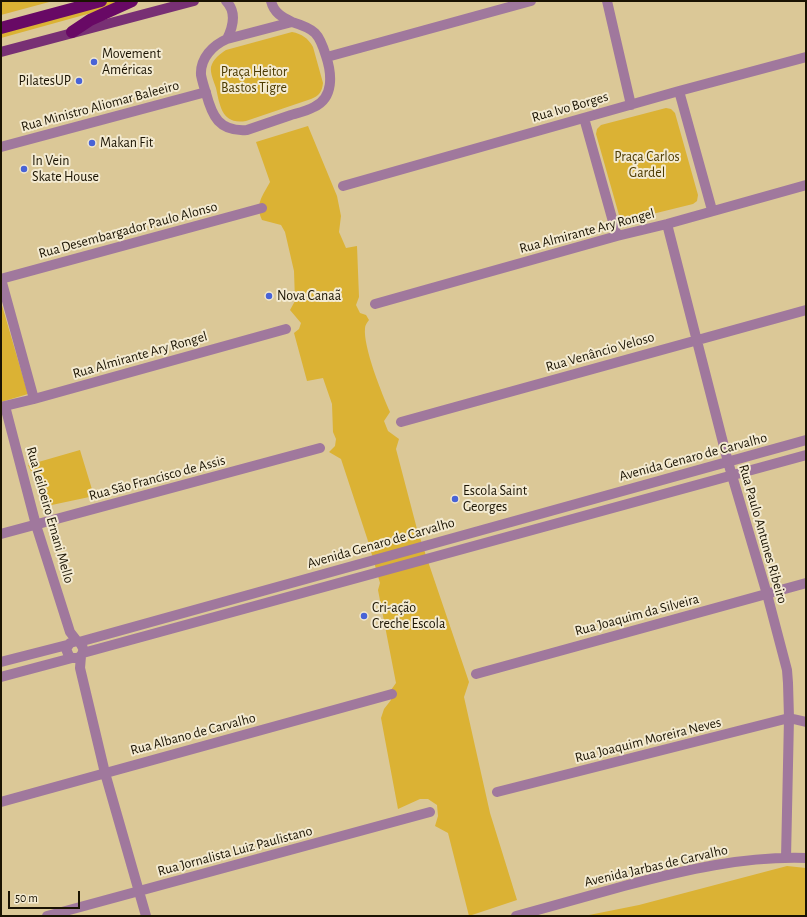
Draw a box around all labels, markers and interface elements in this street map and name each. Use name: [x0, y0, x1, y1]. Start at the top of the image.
place label: Movement Américas: [102, 46, 161, 78]
marker: Movement Américas: [89, 57, 99, 67]
park label: Praça Heitor Bastos Tigre: [221, 64, 287, 96]
place label: PilatesUP: [18, 73, 71, 89]
marker: PilatesUP: [74, 76, 84, 86]
street label: Rua Ministro Aliomar Baleeiro: [19, 77, 181, 135]
street label: Rua Ivo Borges: [530, 88, 610, 126]
place label: Makan Fit: [100, 135, 153, 151]
marker: Makan Fit: [87, 138, 97, 148]
park label: Praça Carlos Gardel: [614, 149, 680, 182]
place label: In Vein Skate House: [32, 153, 99, 186]
marker: In Vein Skate House: [19, 164, 29, 174]
street label: Rua Desembargador Paulo Alonso: [37, 198, 219, 262]
street label: Rua Almirante Ary Rongel: [518, 205, 656, 257]
place label: Nova Canaã: [277, 288, 341, 304]
marker: Nova Canaã: [264, 291, 274, 301]
street label: Rua Almirante Ary Rongel: [71, 328, 209, 382]
street label: Rua Venâncio Veloso: [544, 328, 656, 376]
street label: Avenida Genaro de Carvalho: [617, 429, 769, 485]
street label: Rua Leiloeiro Ernani Mello: [22, 445, 78, 585]
street label: Rua São Francisco de Assis: [87, 452, 227, 504]
street label: Rua Paulo Antunes Ribeiro: [735, 462, 791, 606]
place label: Escola Saint Georges: [463, 483, 527, 516]
marker: Escola Saint Georges: [450, 494, 460, 504]
street label: Avenida Genaro de Carvalho: [305, 514, 457, 572]
street label: Rua Joaquim da Silveira: [573, 590, 701, 640]
place label: Cri-ação Creche Escola: [372, 600, 446, 632]
marker: Cri-ação Creche Escola: [359, 611, 369, 621]
street label: Rua Albano de Carvalho: [129, 709, 257, 759]
street label: Rua Joaquim Moreira Neves: [573, 714, 723, 766]
street label: Rua Jornalista Luiz Paulistano: [156, 822, 314, 880]
street label: Avenida Jarbas de Carvalho: [583, 841, 729, 891]
scale bar: [10, 883, 82, 909]
text: 50 m: [15, 892, 38, 904]

